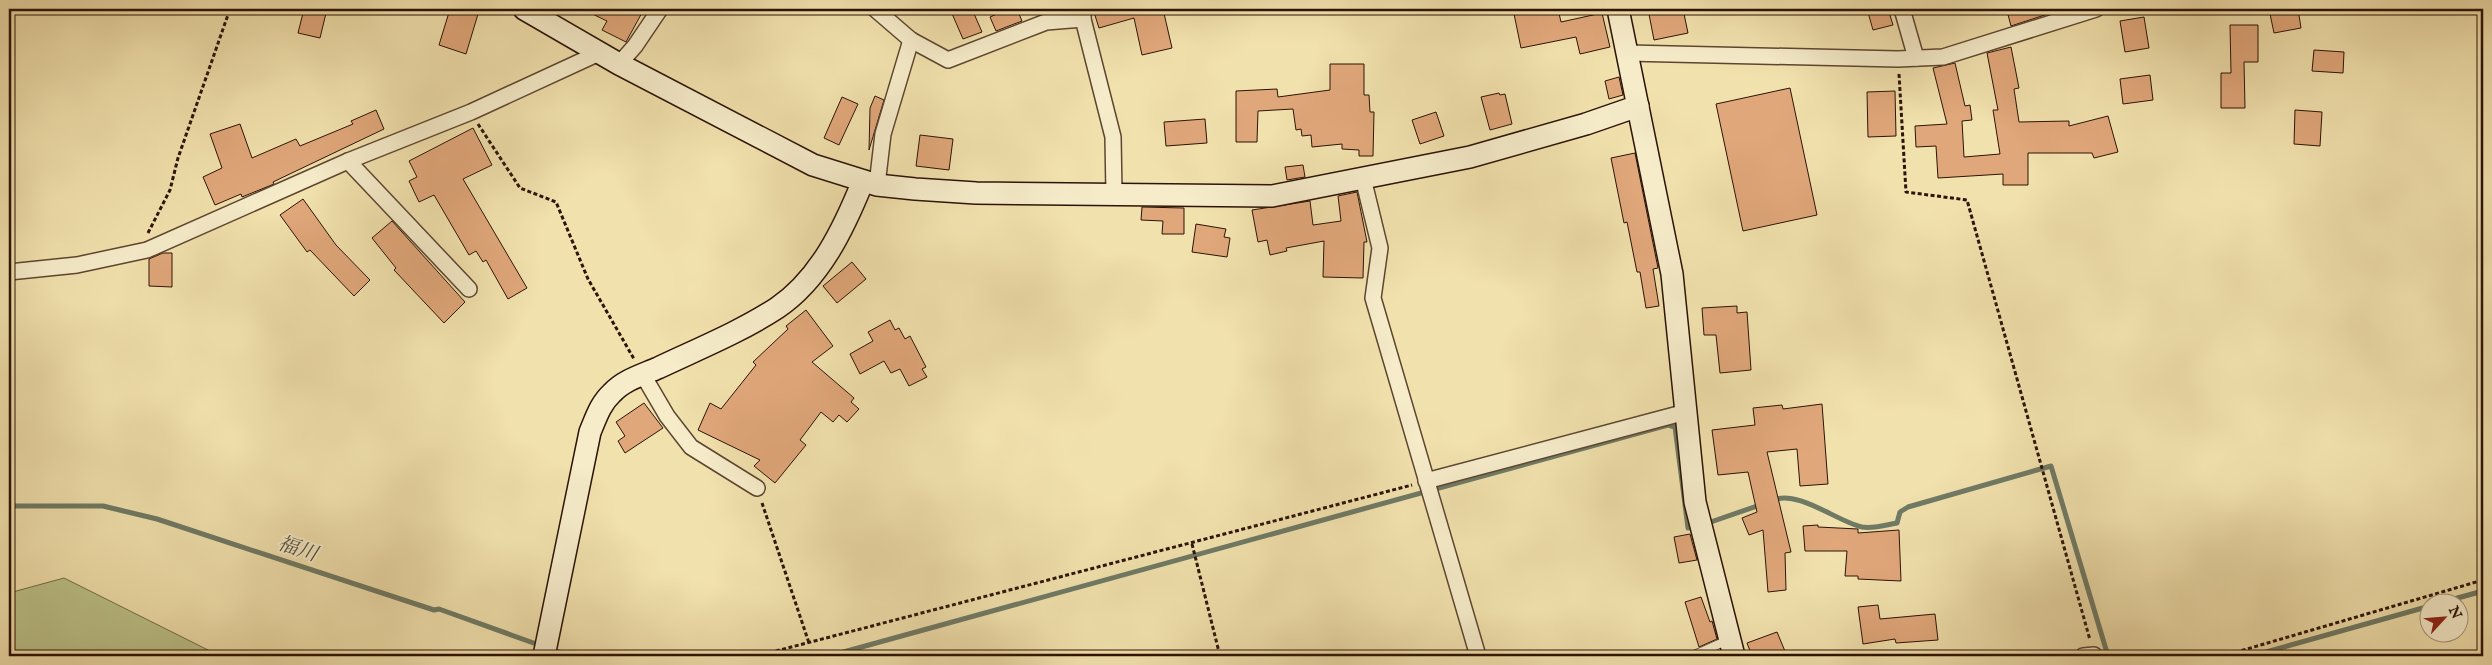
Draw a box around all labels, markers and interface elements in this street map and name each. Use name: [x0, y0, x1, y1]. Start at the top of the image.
water label: 福川: [275, 531, 322, 568]
north arrow: [2420, 592, 2470, 642]
text: N: [2444, 602, 2466, 622]

